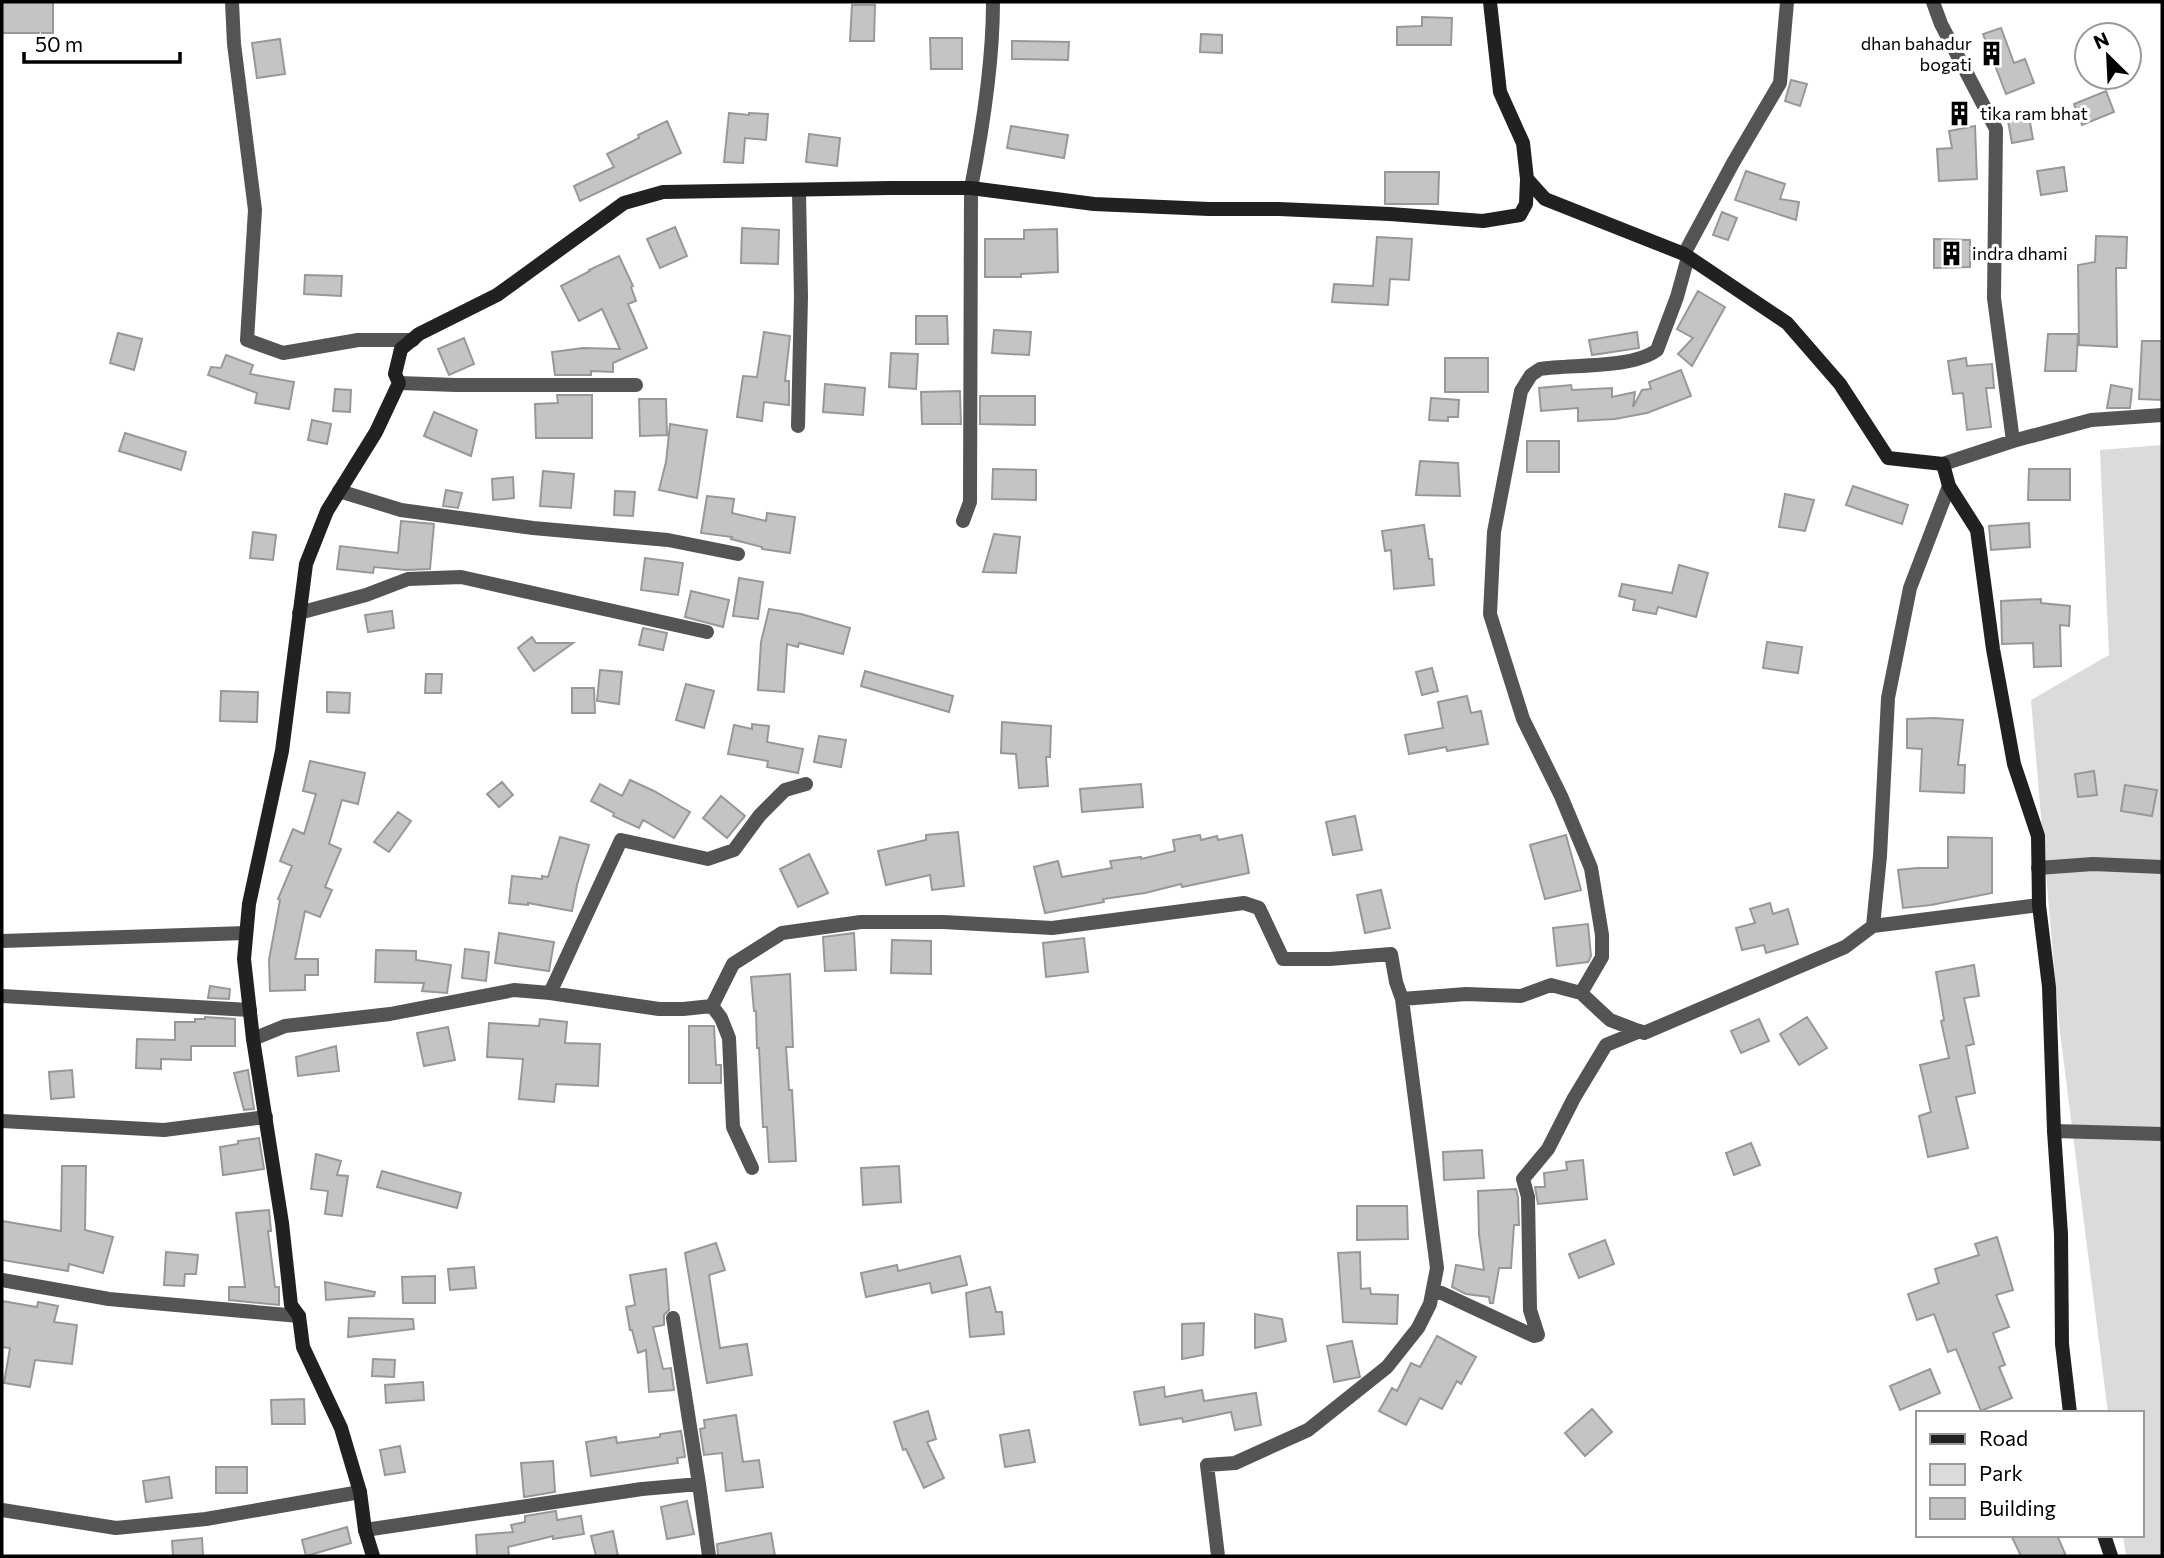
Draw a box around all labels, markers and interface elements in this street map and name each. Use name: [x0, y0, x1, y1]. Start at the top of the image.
scale bar: [24, 21, 180, 65]
north arrow: [2073, 21, 2143, 91]
text: N: [2090, 27, 2112, 53]
text: 50 m: [35, 31, 83, 56]
place label: dhan bahadur bogati: [1861, 32, 1972, 75]
building icon: dhan bahadur bogati: [1978, 39, 2006, 67]
building icon: tika ram bhat: [1946, 99, 1974, 127]
place label: tika ram bhat: [1980, 102, 2088, 124]
building icon: indra dhami: [1938, 239, 1966, 267]
place label: indra dhami: [1972, 242, 2068, 264]
legend: [1916, 1411, 2143, 1537]
text: Road: [1979, 1425, 2028, 1450]
text: Park: [1979, 1460, 2023, 1485]
text: Building: [1979, 1495, 2056, 1520]

